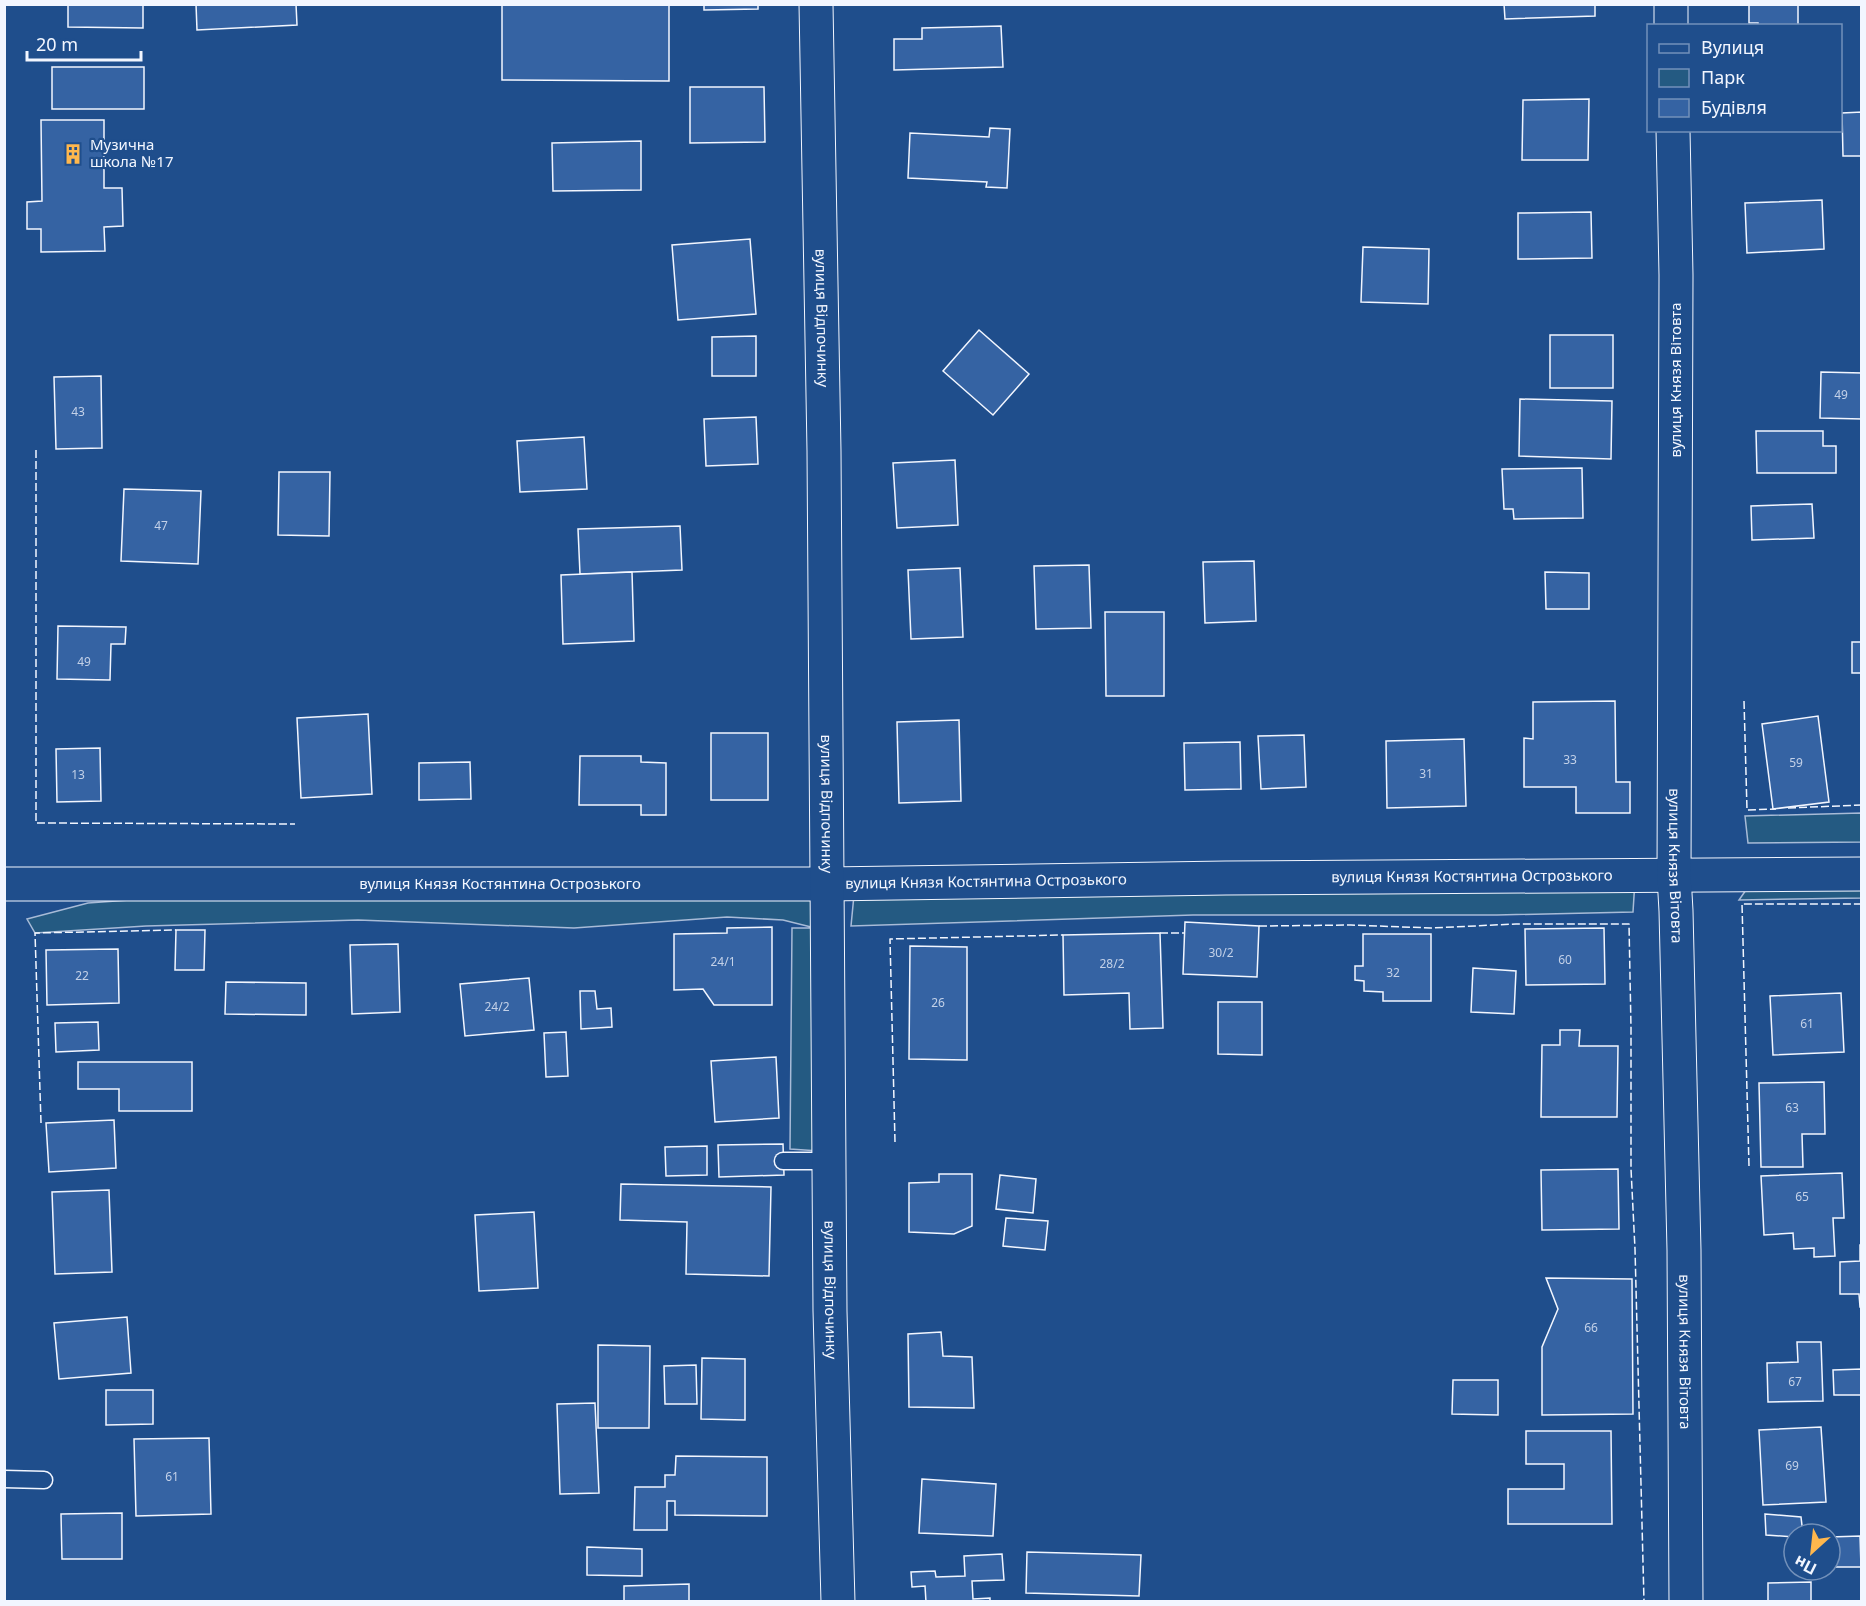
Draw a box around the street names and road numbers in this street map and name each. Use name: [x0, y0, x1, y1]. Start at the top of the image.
street label: вулиця Відпочинку: [811, 248, 834, 388]
street label: вулиця Князя Вітовта: [1665, 302, 1685, 458]
street label: вулиця Відпочинку: [817, 734, 838, 874]
street label: вулиця Князя Вітовта: [1665, 788, 1688, 944]
street label: вулиця Князя Костянтина Острозького: [1331, 865, 1613, 886]
street label: вулиця Князя Костянтина Острозького: [845, 868, 1127, 893]
street label: вулиця Князя Костянтина Острозького: [359, 873, 641, 893]
street label: вулиця Відпочинку: [820, 1220, 842, 1360]
street label: вулиця Князя Вітовта: [1675, 1274, 1696, 1430]

